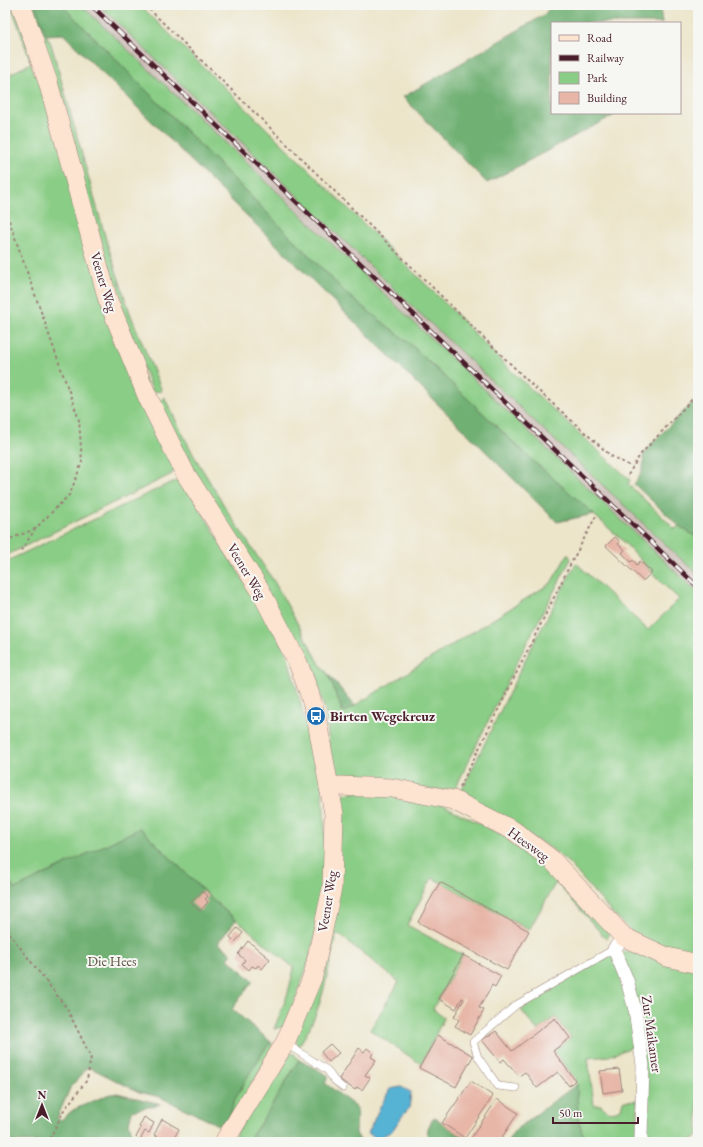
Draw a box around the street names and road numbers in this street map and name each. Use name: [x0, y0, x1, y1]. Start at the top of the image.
street label: Veener Weg: [86, 250, 122, 315]
street label: Veener Weg: [223, 540, 271, 603]
street label: Heesweg: [505, 823, 554, 866]
street label: Veener Weg: [313, 868, 341, 933]
street label: Zur Maikamer: [638, 994, 666, 1074]

